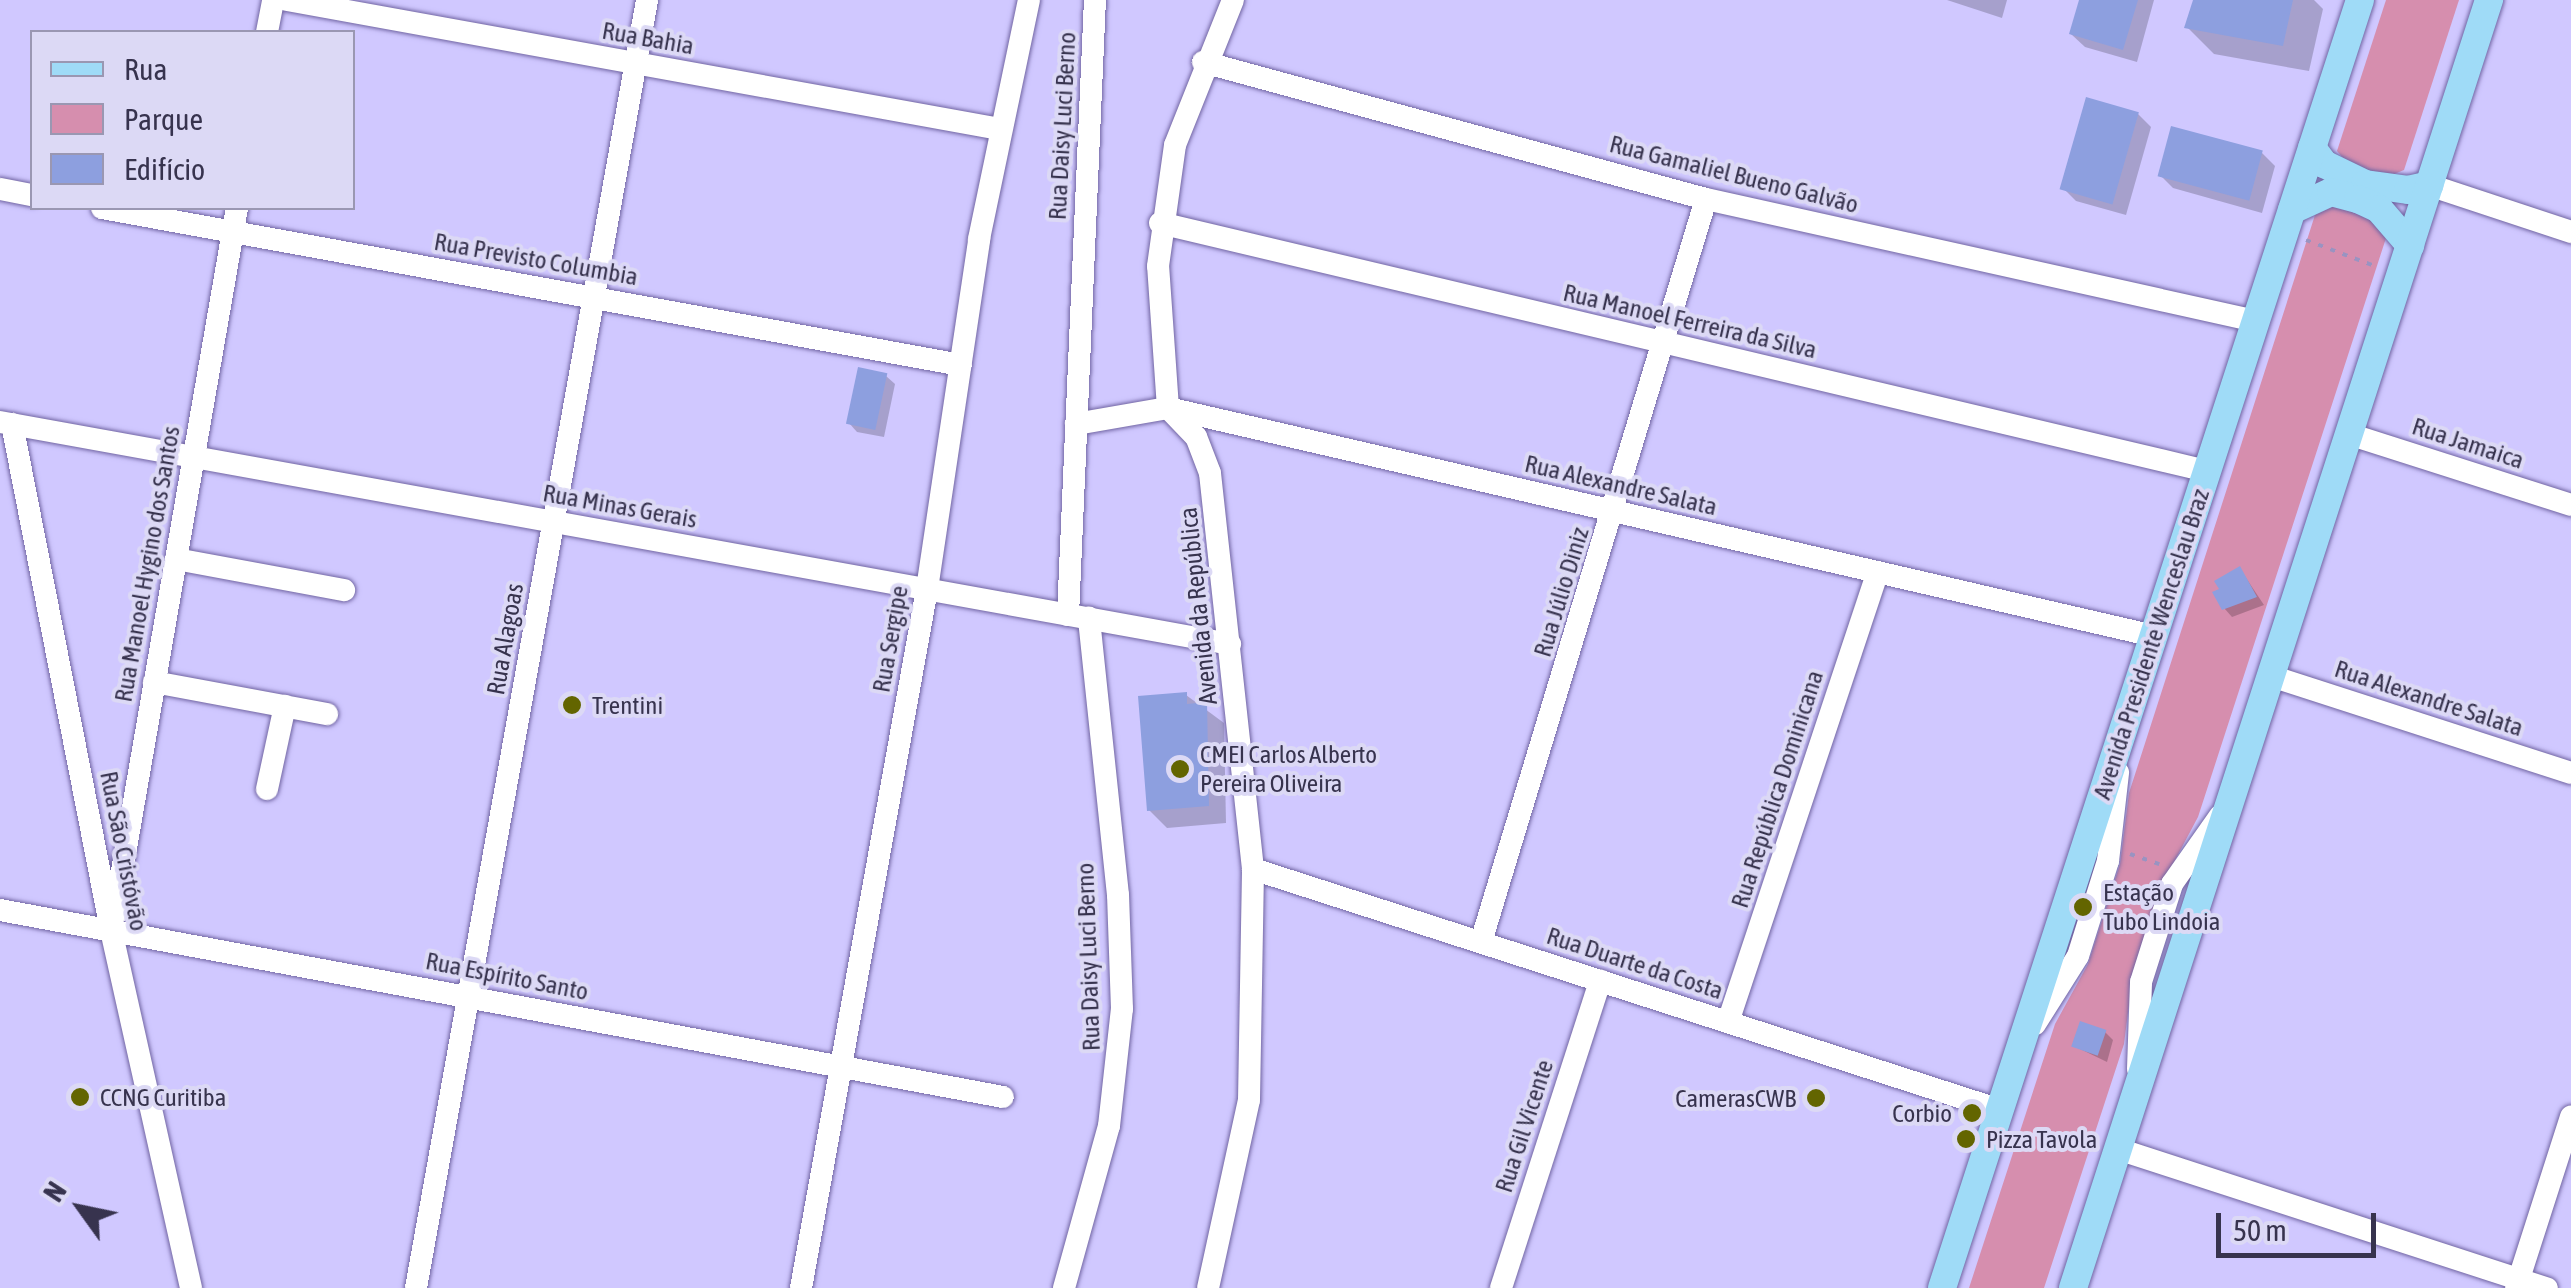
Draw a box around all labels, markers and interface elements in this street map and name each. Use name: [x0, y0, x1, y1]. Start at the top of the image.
street label: Rua Bahia: [600, 15, 696, 61]
legend: [30, 30, 355, 210]
street label: Rua Daisy Luci Berno: [1042, 31, 1082, 221]
text: Rua: [124, 52, 167, 86]
text: Parque: [124, 102, 203, 136]
street label: Rua Gamaliel Bueno Galvão: [1607, 129, 1861, 219]
text: Edifício: [124, 152, 205, 186]
street label: Rua Previsto Columbia: [432, 226, 640, 292]
street label: Rua Manoel Ferreira da Silva: [1560, 277, 1820, 365]
street label: Rua Jamaica: [2408, 411, 2528, 475]
street label: Rua Manoel Hygino dos Santos: [108, 424, 186, 704]
street label: Rua Alexandre Salata: [1522, 448, 1720, 522]
street label: Rua Minas Gerais: [541, 478, 699, 534]
street label: Avenida Presidente Wenceslau Braz: [2087, 485, 2215, 803]
street label: Avenida da República: [1173, 506, 1223, 706]
street label: Rua Júlio Diniz: [1527, 524, 1595, 660]
street label: Rua Alagoas: [480, 581, 530, 697]
street label: Rua Sergipe: [866, 583, 914, 695]
street label: Rua Alexandre Salata: [2331, 653, 2527, 743]
street label: Rua República Dominicana: [1724, 666, 1830, 912]
place label: Trentini: [592, 690, 663, 720]
marker: Trentini: [561, 694, 583, 716]
place label: CMEI Carlos Alberto Pereira Oliveira: [1200, 740, 1377, 799]
marker: CMEI Carlos Alberto Pereira Oliveira: [1169, 758, 1191, 780]
street label: Rua São Cristóvão: [94, 769, 154, 933]
street label: Rua Daisy Luci Berno: [1070, 862, 1106, 1052]
place label: Estação Tubo Lindoia: [2103, 878, 2220, 937]
marker: Estação Tubo Lindoia: [2072, 896, 2094, 918]
street label: Rua Duarte da Costa: [1543, 920, 1727, 1006]
street label: Rua Espírito Santo: [423, 946, 591, 1006]
street label: Rua Gil Vicente: [1488, 1056, 1560, 1196]
place label: CCNG Curitiba: [100, 1082, 226, 1112]
place label: CamerasCWB: [1675, 1083, 1796, 1113]
marker: CCNG Curitiba: [69, 1086, 91, 1108]
marker: CamerasCWB: [1805, 1087, 1827, 1109]
place label: Corbio: [1892, 1098, 1952, 1128]
marker: Corbio: [1961, 1102, 1983, 1124]
place label: Pizza Tavola: [1986, 1124, 2097, 1154]
marker: Pizza Tavola: [1955, 1128, 1977, 1150]
north arrow: [30, 1158, 130, 1258]
text: N: [37, 1176, 73, 1207]
scale bar: [2221, 1193, 2381, 1255]
text: 50 m: [2233, 1213, 2287, 1247]

